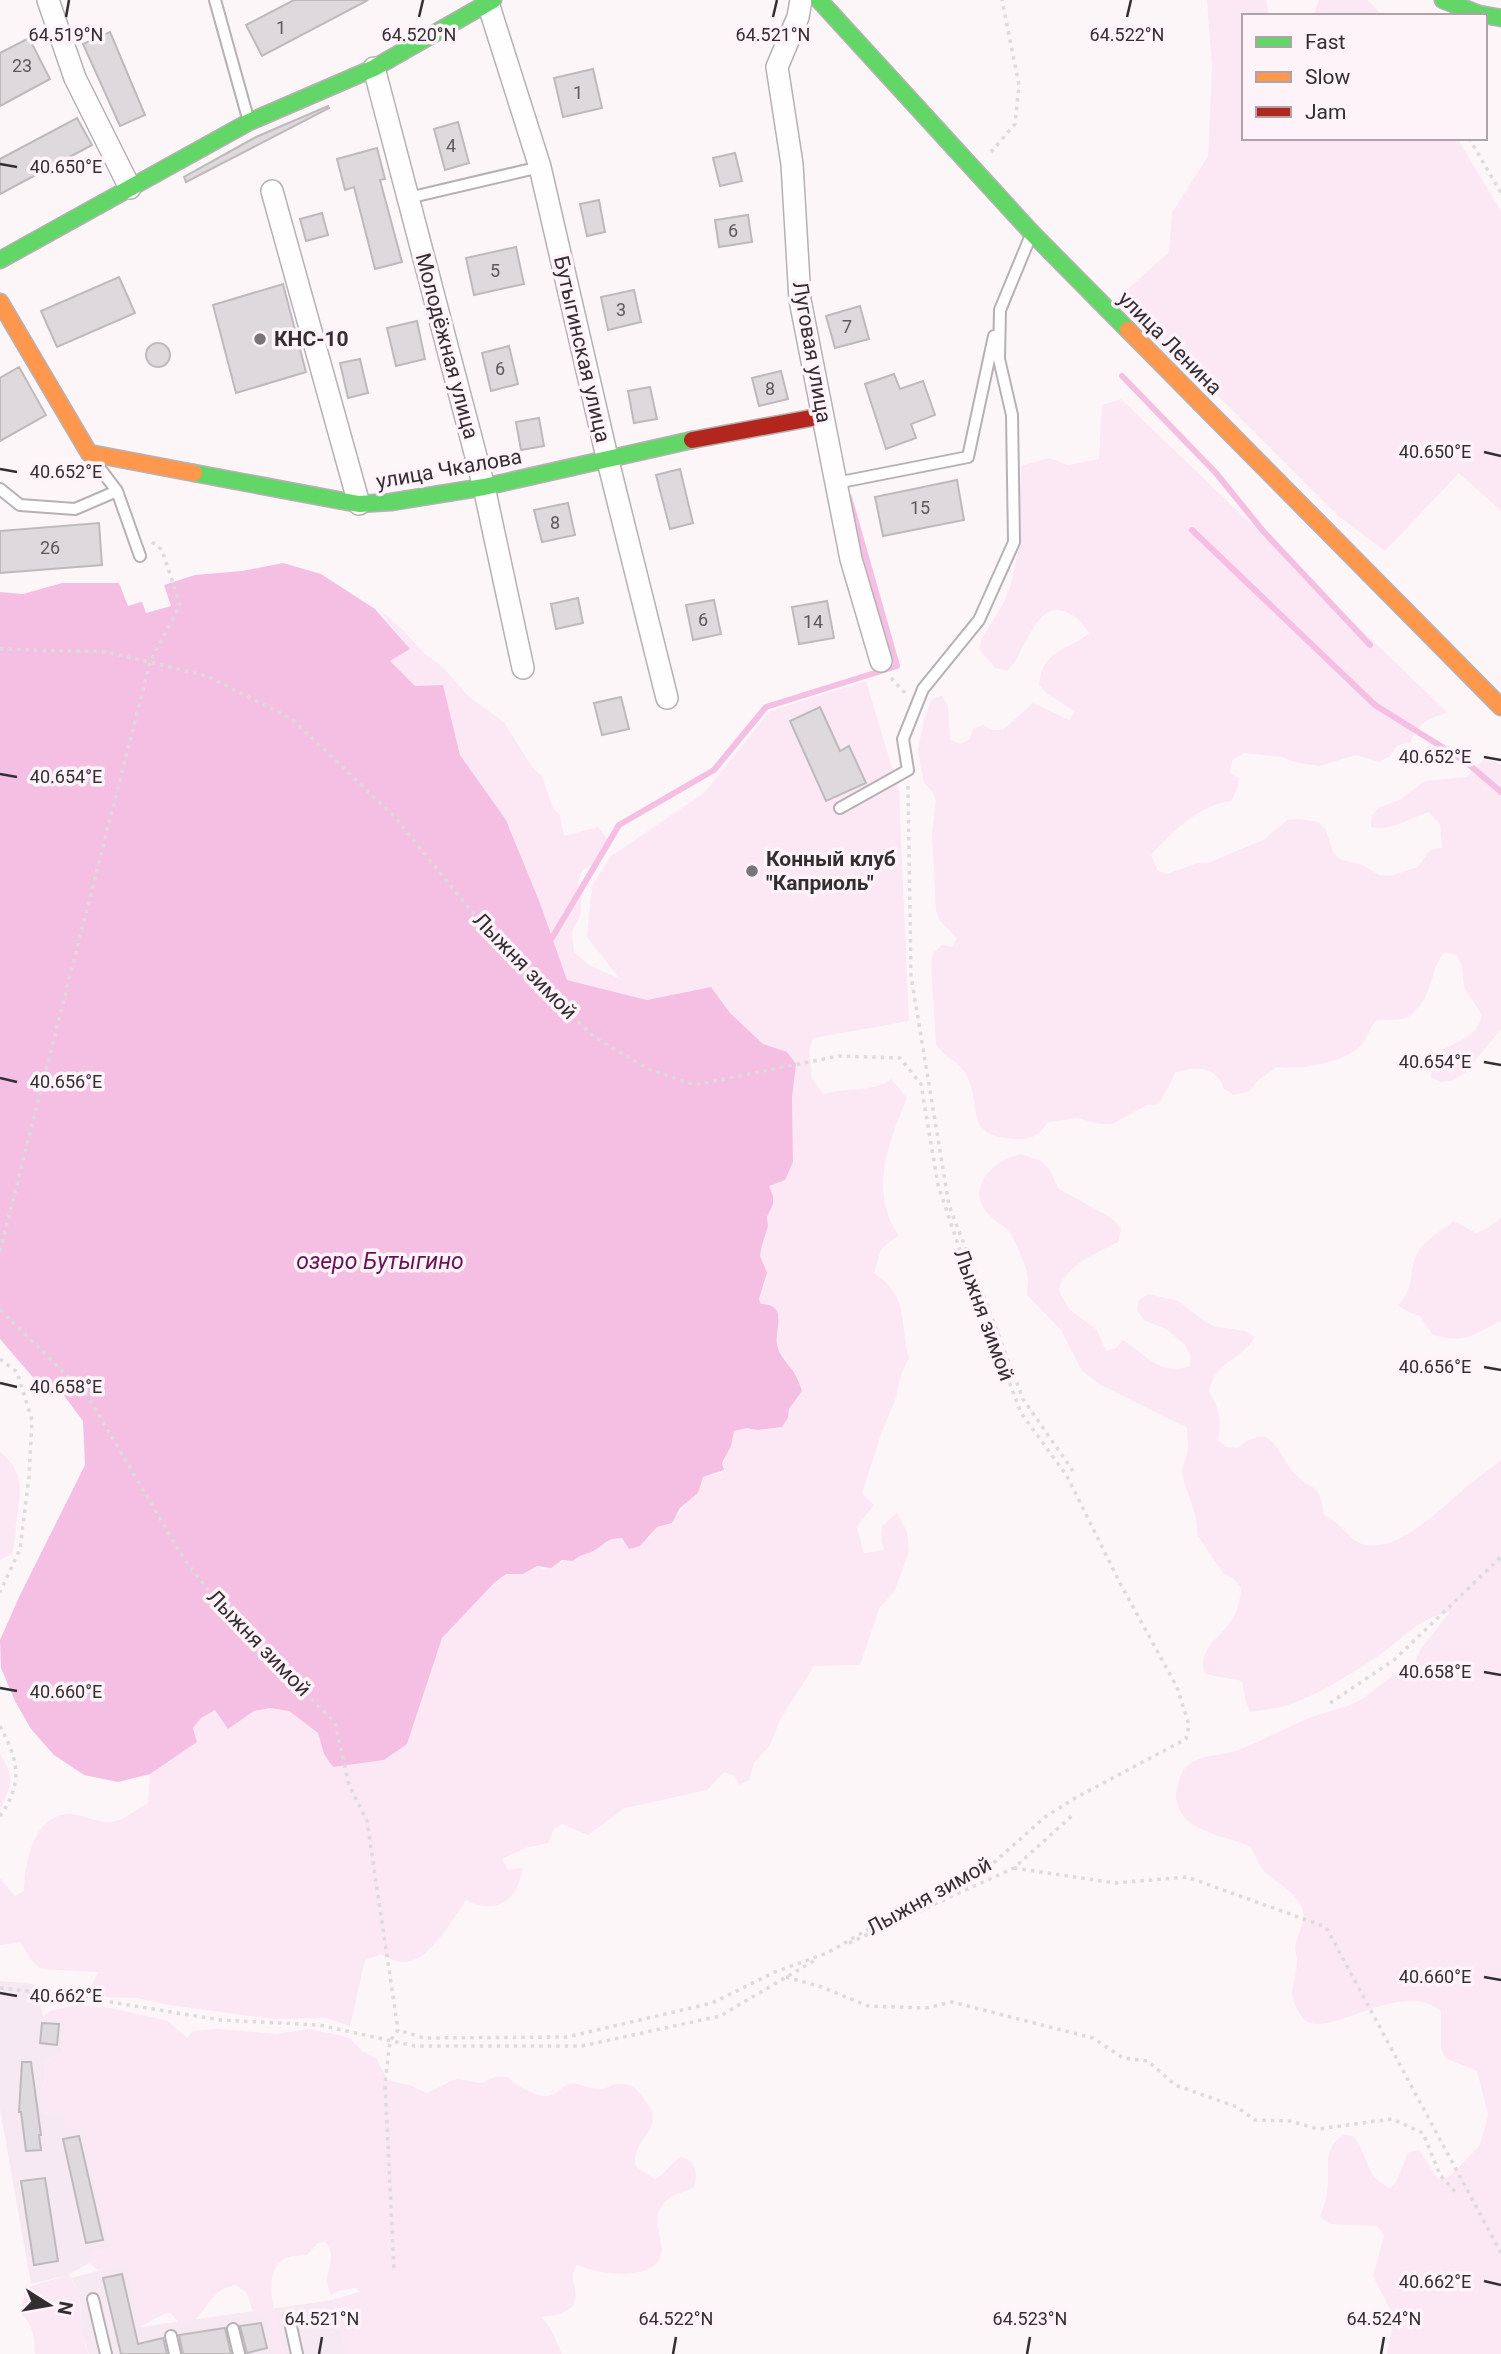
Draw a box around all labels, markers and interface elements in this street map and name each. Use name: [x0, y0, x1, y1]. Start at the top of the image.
legend: [1242, 14, 1487, 140]
house number: 1: [276, 17, 286, 38]
text: 64.519°N: [29, 24, 103, 45]
text: 64.520°N: [382, 24, 456, 45]
text: 64.521°N: [736, 24, 810, 45]
text: 64.522°N: [1090, 24, 1164, 45]
text: Fast: [1305, 30, 1346, 54]
house number: 23: [12, 55, 32, 76]
text: Slow: [1305, 65, 1351, 89]
house number: 1: [573, 82, 583, 103]
text: Jam: [1305, 100, 1346, 124]
house number: 4: [446, 135, 456, 156]
text: 40.650°E: [30, 156, 102, 177]
house number: 6: [728, 220, 738, 241]
street label: Молодёжная улица: [411, 250, 483, 442]
street label: Бутыгинская улица: [549, 253, 615, 445]
house number: 5: [490, 260, 500, 281]
street label: Луговая улица: [788, 279, 836, 425]
street label: улица Ленина: [1113, 286, 1227, 400]
house number: 3: [616, 299, 626, 320]
house number: 7: [842, 316, 852, 337]
place label: КНС-10: [274, 327, 349, 351]
marker: КНС-10: [252, 331, 268, 347]
house number: 6: [495, 358, 505, 379]
house number: 8: [765, 378, 775, 399]
text: 40.650°E: [1399, 441, 1471, 462]
street label: улица Чкалова: [374, 444, 524, 494]
text: 40.652°E: [30, 461, 102, 482]
house number: 15: [910, 497, 930, 518]
house number: 8: [550, 512, 560, 533]
house number: 26: [40, 537, 60, 558]
house number: 6: [698, 609, 708, 630]
house number: 14: [803, 611, 823, 632]
text: 40.652°E: [1399, 746, 1471, 767]
text: 40.654°E: [30, 766, 102, 787]
place label: Конный клуб "Каприоль": [766, 847, 896, 895]
marker: Конный клуб "Каприоль": [744, 863, 760, 879]
street label: Лыжня зимой: [468, 908, 582, 1024]
text: 40.654°E: [1399, 1051, 1471, 1072]
text: 40.656°E: [30, 1071, 102, 1092]
street label: Лыжня зимой: [949, 1246, 1019, 1384]
water label: озеро Бутыгино: [296, 1248, 464, 1275]
text: 40.656°E: [1399, 1356, 1471, 1377]
text: 40.658°E: [30, 1376, 102, 1397]
street label: Лыжня зимой: [202, 1585, 316, 1701]
text: 40.658°E: [1399, 1661, 1471, 1682]
text: 40.660°E: [30, 1681, 102, 1702]
street label: Лыжня зимой: [863, 1852, 995, 1940]
text: 40.660°E: [1399, 1966, 1471, 1987]
text: 40.662°E: [30, 1985, 102, 2006]
north arrow: [14, 2270, 84, 2340]
text: 40.662°E: [1399, 2271, 1471, 2292]
text: N: [53, 2299, 78, 2317]
text: 64.521°N: [285, 2308, 359, 2329]
text: 64.522°N: [639, 2308, 713, 2329]
text: 64.523°N: [993, 2308, 1067, 2329]
text: 64.524°N: [1347, 2308, 1421, 2329]

